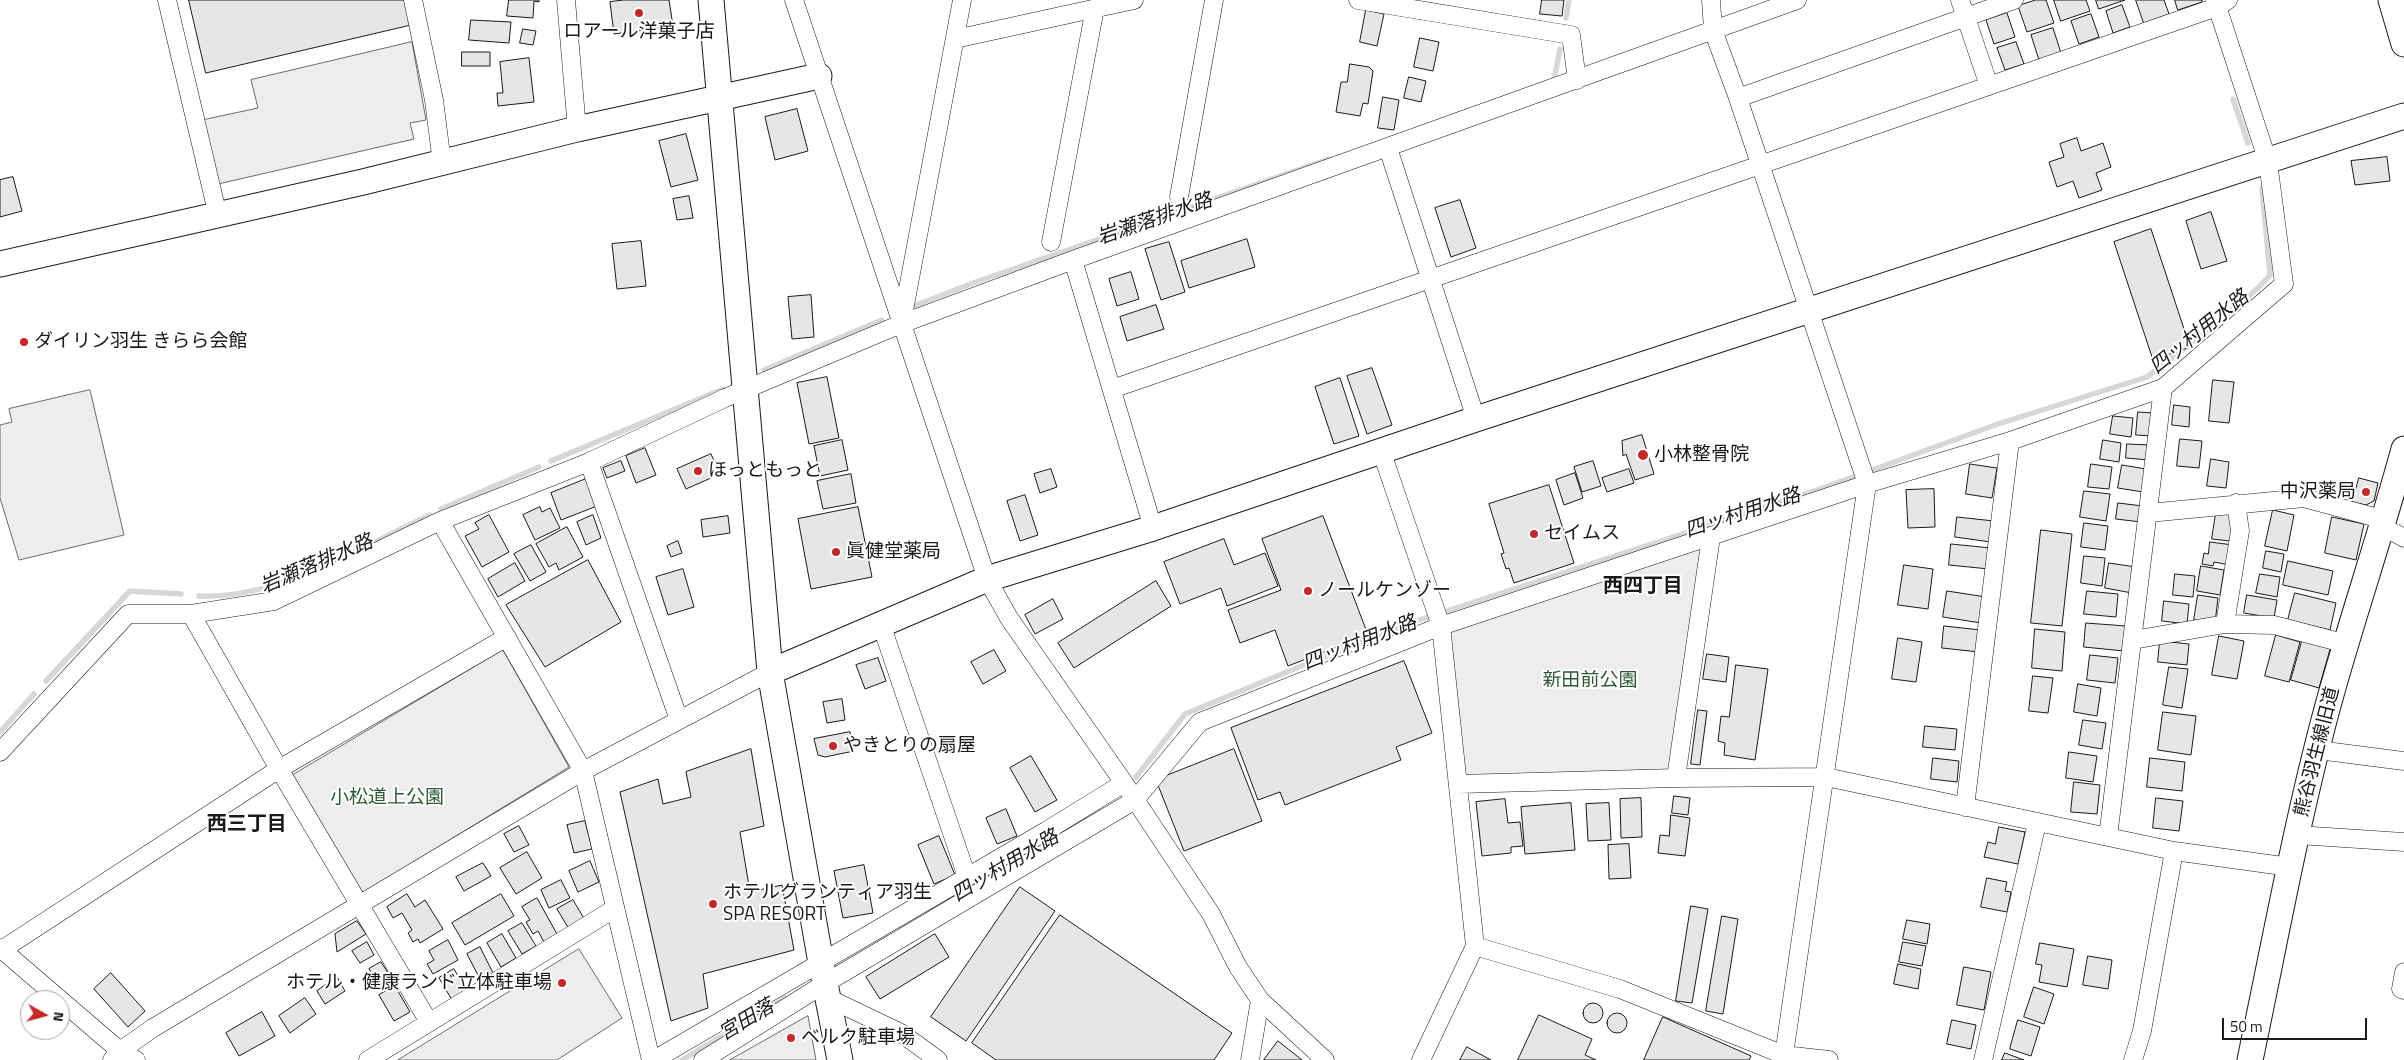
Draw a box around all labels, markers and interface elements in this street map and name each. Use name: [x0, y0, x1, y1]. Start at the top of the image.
marker: ロアール洋菓子店: [633, 7, 645, 19]
place label: ロアール洋菓子店: [564, 21, 714, 43]
water label: 岩瀬落排水路: [1094, 189, 1216, 251]
water label: 四ッ村用水路: [2146, 286, 2254, 380]
place label: ダイリン羽生 きらら会館: [34, 331, 247, 353]
marker: ダイリン羽生 きらら会館: [18, 336, 30, 348]
place label: 小林整骨院: [1654, 444, 1749, 466]
marker: 小林整骨院: [1636, 448, 1650, 462]
place label: ほっともっと: [708, 460, 822, 482]
marker: ほっともっと: [692, 465, 704, 477]
place label: 中沢薬局: [2280, 481, 2356, 503]
water label: 四ッ村用水路: [1682, 484, 1804, 544]
marker: 中沢薬局: [2360, 486, 2372, 498]
place label: セイムス: [1544, 523, 1620, 545]
marker: セイムス: [1528, 528, 1540, 540]
water label: 岩瀬落排水路: [257, 531, 377, 599]
place label: 眞健堂薬局: [846, 541, 941, 563]
marker: 眞健堂薬局: [830, 546, 842, 558]
district label: 西四丁目: [1603, 575, 1683, 599]
place label: ノールケンゾー: [1318, 580, 1451, 602]
marker: ノールケンゾー: [1302, 585, 1314, 597]
water label: 四ッ村用水路: [1300, 611, 1420, 677]
park label: 新田前公園: [1543, 670, 1637, 692]
street label: 熊谷羽生線旧道: [2291, 685, 2345, 819]
place label: やきとりの扇屋: [843, 735, 976, 757]
marker: やきとりの扇屋: [827, 740, 839, 752]
park label: 小松道上公園: [330, 787, 444, 809]
district label: 西三丁目: [207, 813, 287, 837]
water label: 四ッ村用水路: [948, 826, 1064, 908]
place label: ホテルグランティア羽生 SPA RESORT: [723, 882, 932, 926]
marker: ホテルグランティア羽生 SPA RESORT: [707, 898, 719, 910]
place label: ホテル・健康ランド立体駐車場: [286, 972, 552, 994]
marker: ホテル・健康ランド立体駐車場: [556, 977, 568, 989]
north arrow: [20, 990, 70, 1040]
water label: 宮田落: [715, 995, 779, 1047]
scale bar: [2224, 1008, 2369, 1040]
text: N: [48, 1011, 70, 1023]
text: 50 m: [2230, 1015, 2263, 1038]
place label: ベルク駐車場: [801, 1027, 915, 1049]
marker: ベルク駐車場: [785, 1032, 797, 1044]

